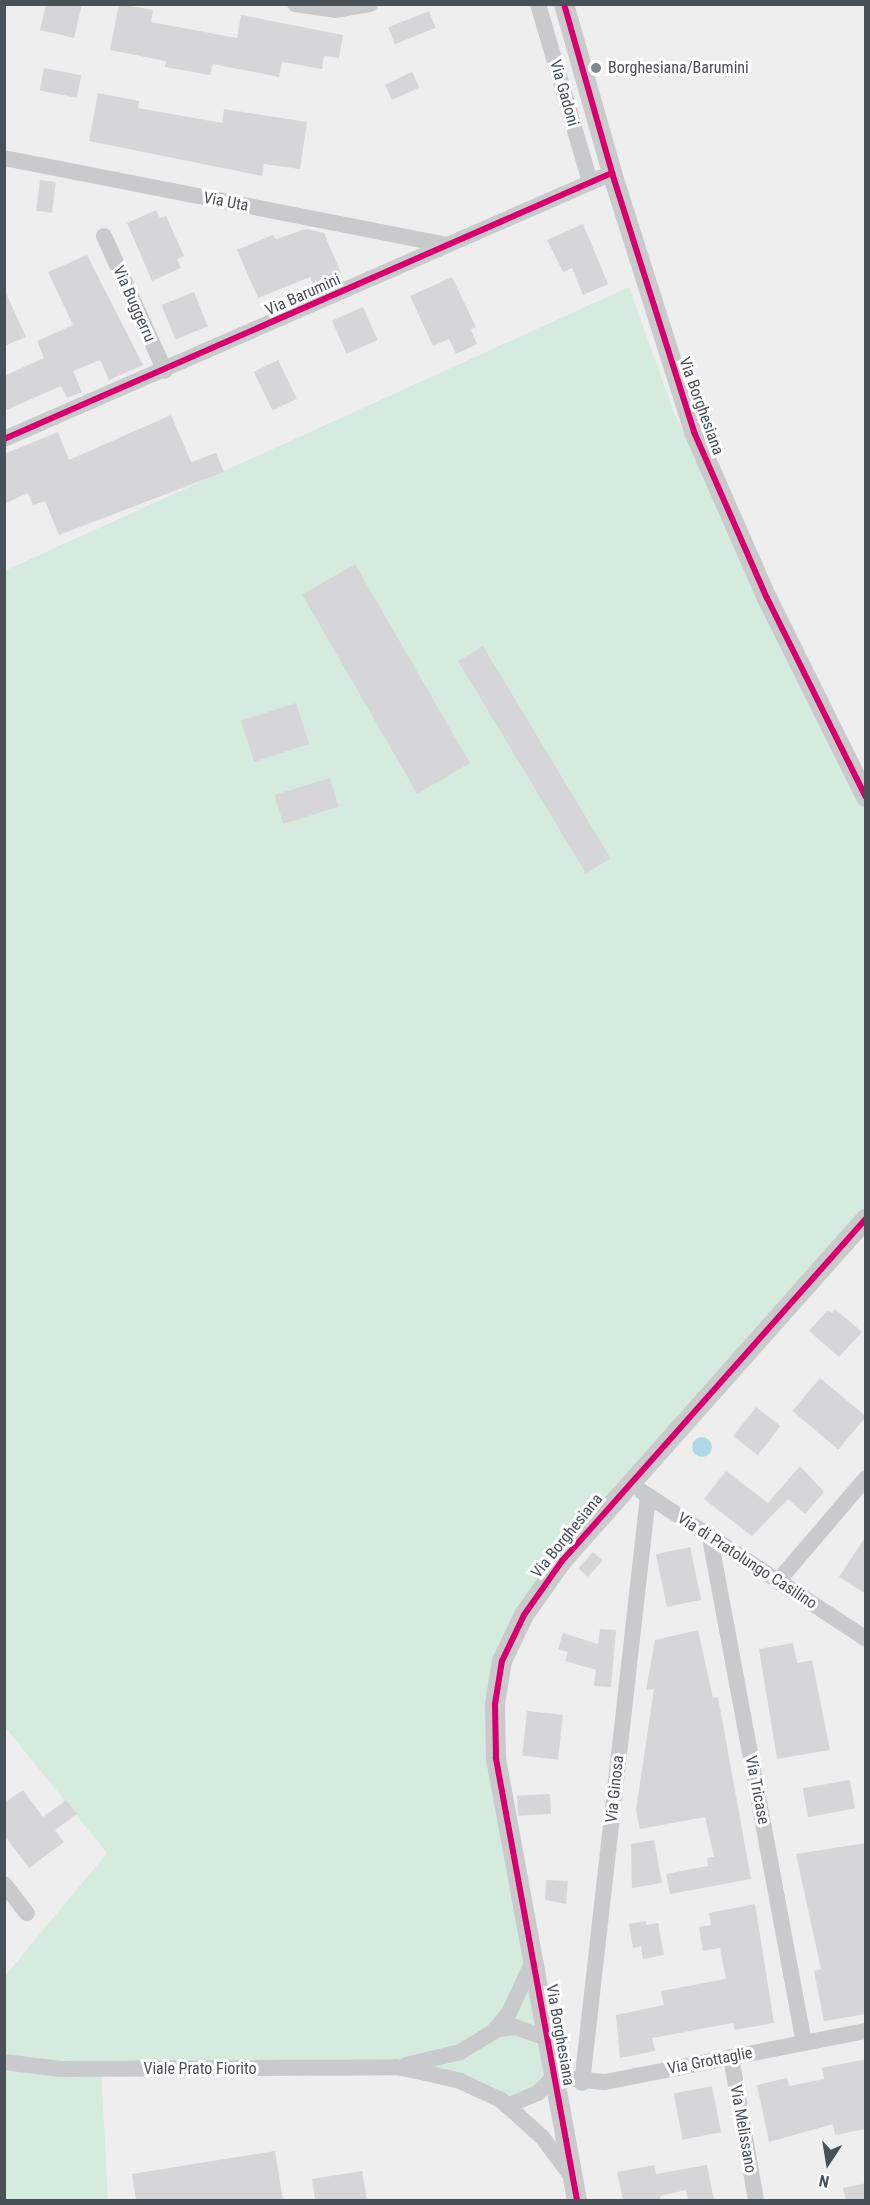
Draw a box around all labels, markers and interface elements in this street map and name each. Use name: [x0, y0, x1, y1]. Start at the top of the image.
street label: Via Gadoni: [545, 57, 583, 129]
place label: Borghesiana/Barumini: [608, 58, 749, 78]
marker: Borghesiana/Barumini: [589, 61, 603, 75]
street label: Via Uta: [202, 188, 250, 216]
street label: Via Buggerru: [109, 263, 159, 345]
street label: Via Barumini: [262, 270, 344, 320]
street label: Via Borghesiana: [674, 354, 728, 458]
street label: Via Borghesiana: [527, 1490, 607, 1582]
street label: Via di Pratolungo Casilino: [674, 1509, 820, 1613]
street label: Via Ginosa: [602, 1754, 628, 1824]
street label: Via Tricase: [741, 1754, 773, 1826]
street label: Via Borghesiana: [542, 1983, 578, 2087]
street label: Via Grottaglie: [666, 2043, 754, 2079]
street label: Viale Prato Fiorito: [143, 2059, 257, 2079]
street label: Via Melissano: [726, 2084, 760, 2174]
north arrow: [798, 2133, 858, 2193]
text: N: [817, 2171, 831, 2191]

